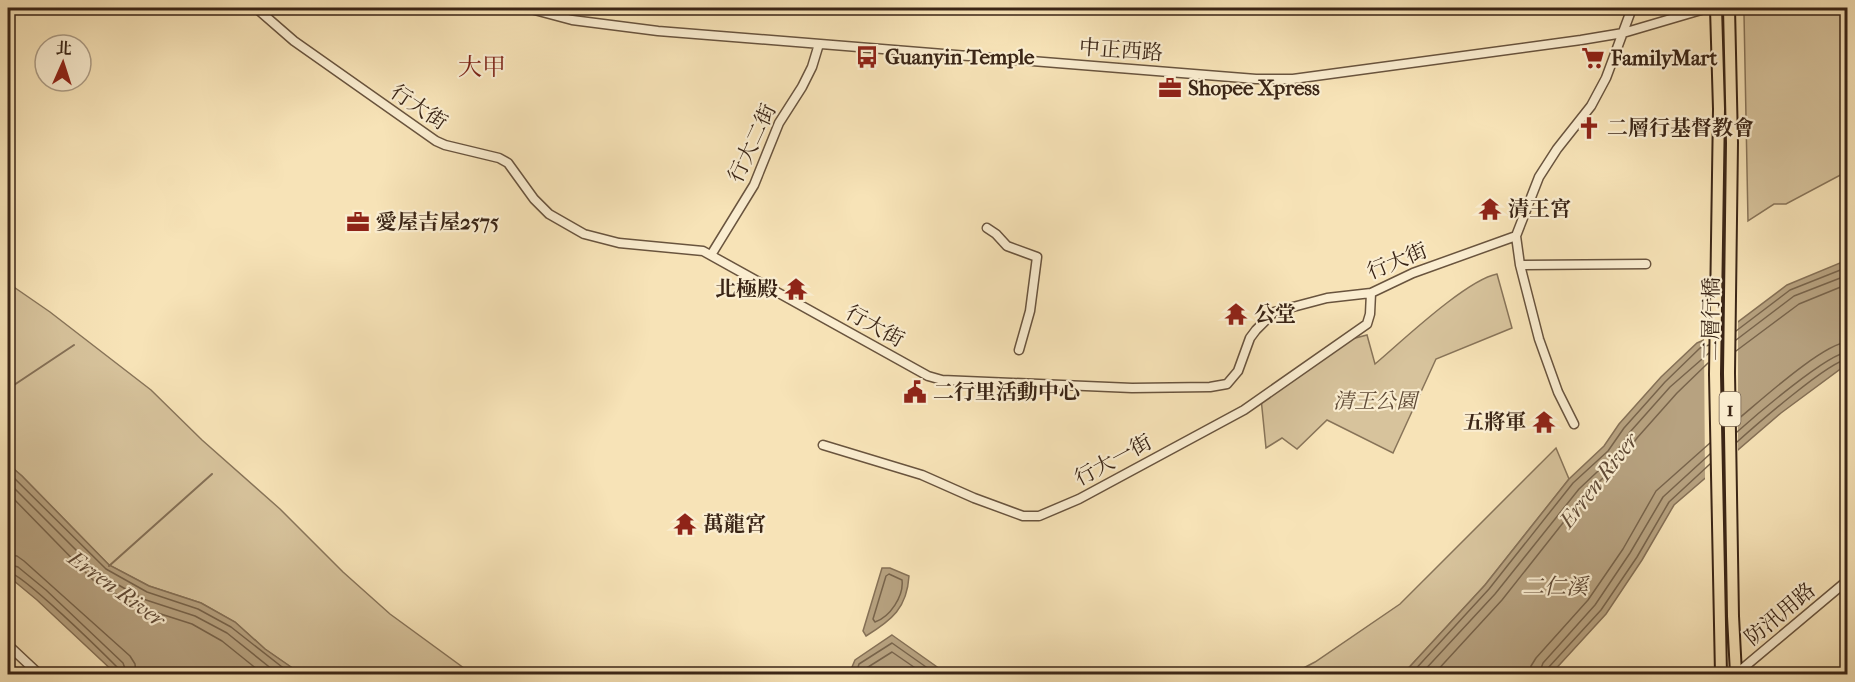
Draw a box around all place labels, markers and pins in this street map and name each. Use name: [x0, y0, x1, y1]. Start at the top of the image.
bus stop icon: Guanyin Temple: [854, 44, 880, 70]
place label: Guanyin Temple: [885, 45, 1035, 69]
supermarket icon: FamilyMart: [1580, 45, 1606, 71]
place label: FamilyMart: [1610, 46, 1718, 70]
office icon: Shopee Xpress: [1157, 75, 1183, 101]
place label: Shopee Xpress: [1188, 76, 1320, 100]
church icon: 二層行基督教會: [1576, 115, 1602, 141]
place label: 二層行基督教會: [1607, 116, 1754, 140]
temple icon: 清王宮: [1477, 196, 1503, 222]
place label: 清王宮: [1508, 197, 1571, 221]
office icon: 愛屋吉屋2575: [345, 209, 371, 235]
place label: 愛屋吉屋2575: [376, 210, 499, 234]
temple icon: 北極殿: [783, 276, 809, 302]
place label: 北極殿: [715, 277, 778, 301]
temple icon: 公堂: [1223, 301, 1249, 327]
place label: 公堂: [1254, 302, 1296, 326]
public building icon: 二行里活動中心: [902, 379, 928, 405]
place label: 二行里活動中心: [933, 380, 1080, 404]
temple icon: 五將軍: [1531, 409, 1557, 435]
place label: 五將軍: [1463, 410, 1526, 434]
temple icon: 萬龍宮: [672, 511, 698, 537]
place label: 萬龍宮: [703, 512, 766, 536]

